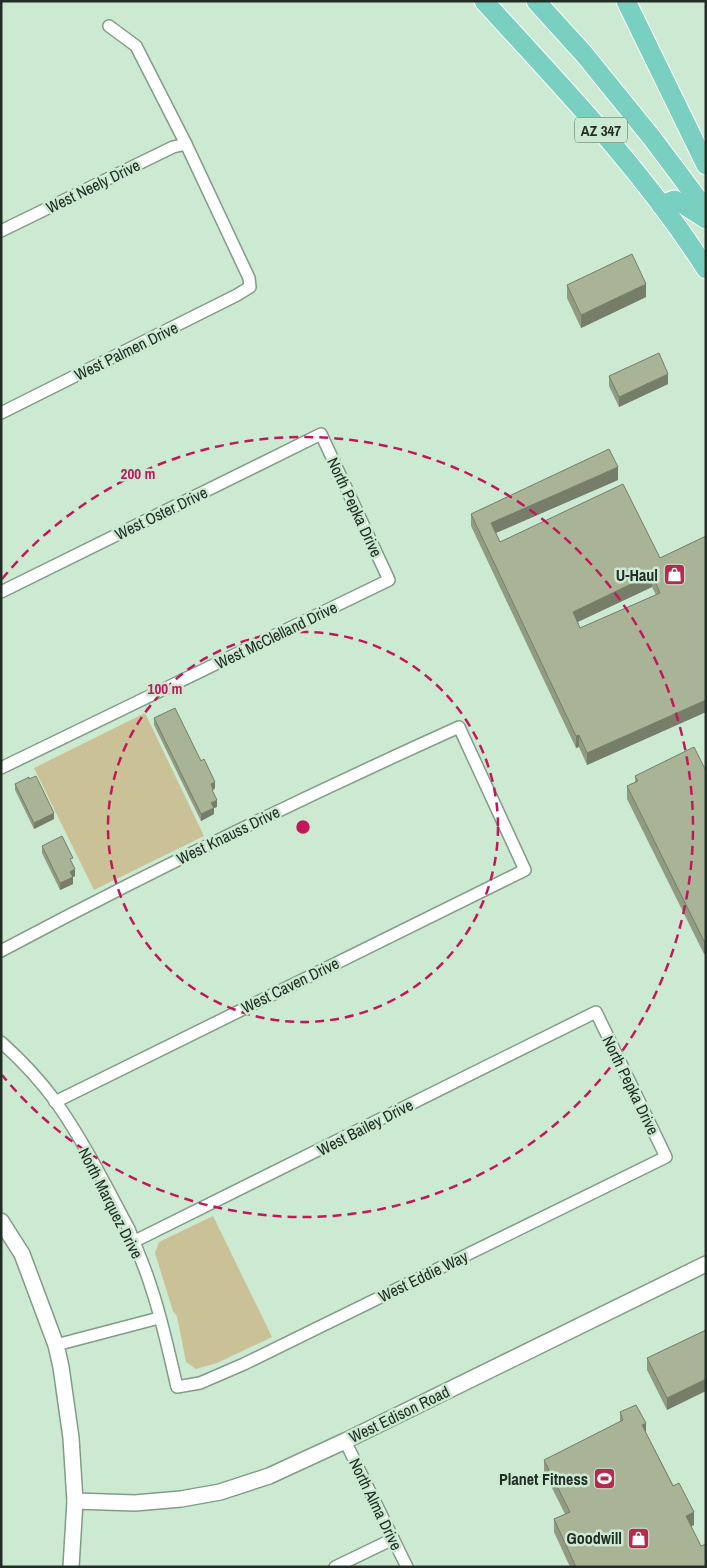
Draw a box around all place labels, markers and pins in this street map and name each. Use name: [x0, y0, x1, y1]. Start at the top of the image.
shop icon: U-Haul: [662, 563, 686, 587]
place label: U-Haul: [616, 564, 658, 586]
centre of rings: [294, 818, 312, 836]
sports icon: Planet Fitness: [592, 1467, 616, 1491]
place label: Planet Fitness: [499, 1468, 588, 1490]
shop icon: Goodwill: [626, 1526, 650, 1550]
place label: Goodwill: [567, 1527, 622, 1549]

